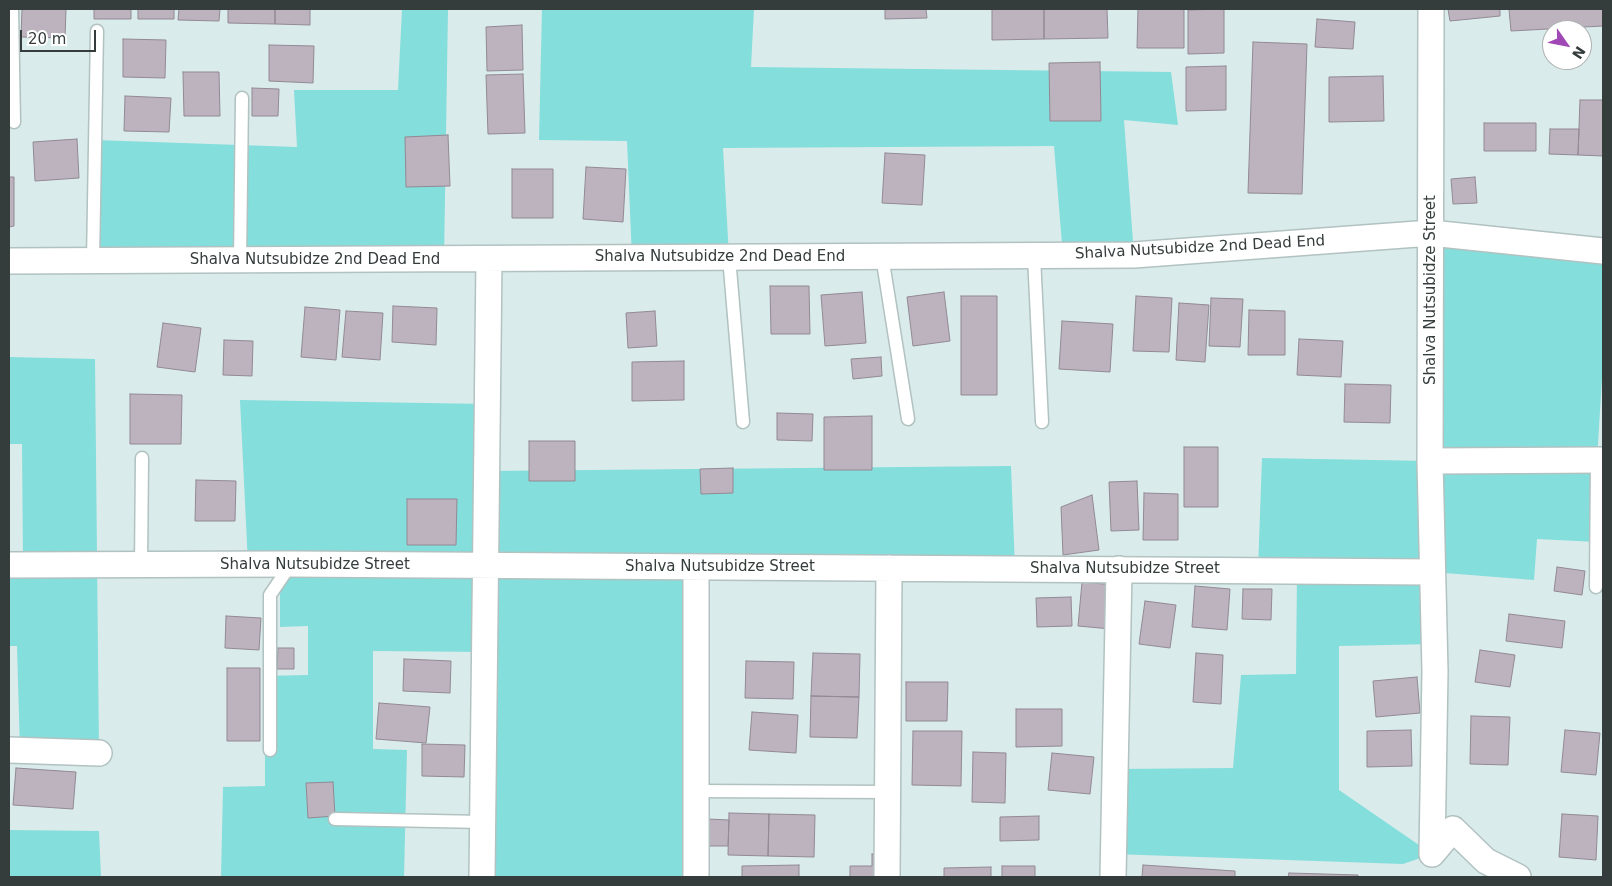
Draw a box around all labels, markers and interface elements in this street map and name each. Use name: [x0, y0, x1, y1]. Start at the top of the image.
scale bar: [22, 20, 99, 52]
north arrow: [1542, 20, 1592, 70]
text: 20 m: [28, 30, 66, 48]
text: N: [1569, 43, 1589, 62]
street label: Shalva Nutsubidze Street: [1422, 195, 1440, 385]
street label: Shalva Nutsubidze 2nd Dead End: [1075, 232, 1325, 264]
street label: Shalva Nutsubidze 2nd Dead End: [595, 248, 845, 266]
street label: Shalva Nutsubidze 2nd Dead End: [190, 251, 440, 269]
street label: Shalva Nutsubidze Street: [220, 556, 410, 574]
street label: Shalva Nutsubidze Street: [625, 558, 815, 576]
street label: Shalva Nutsubidze Street: [1030, 560, 1220, 578]

